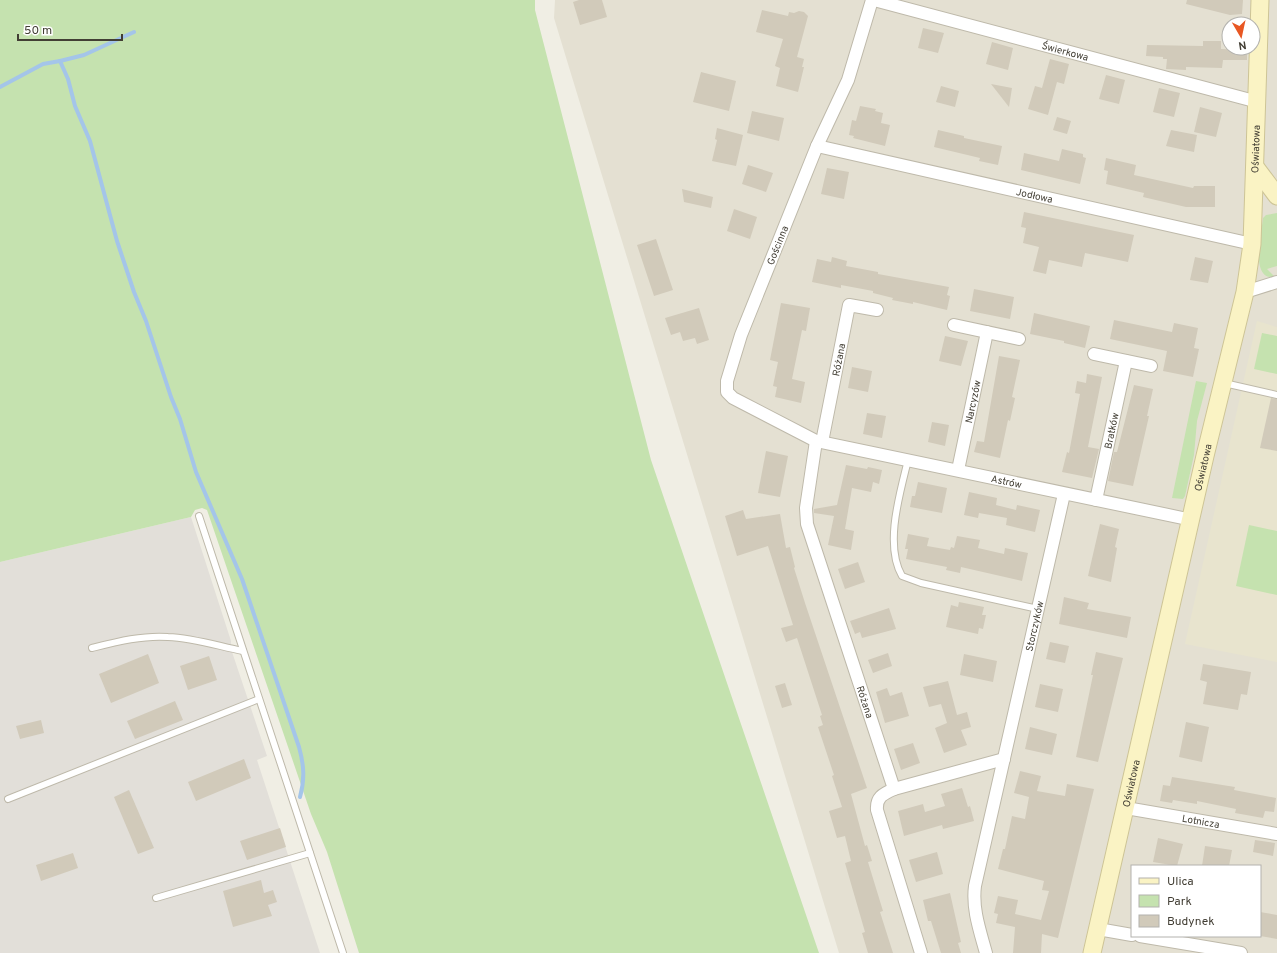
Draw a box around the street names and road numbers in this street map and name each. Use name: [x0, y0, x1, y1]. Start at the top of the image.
street label: Świerkowa: [1040, 40, 1090, 65]
street label: Oświatowa: [1249, 125, 1264, 173]
street label: Jodłowa: [1015, 186, 1054, 207]
street label: Gościnna: [765, 224, 792, 267]
street label: Różana: [830, 342, 849, 378]
street label: Narcyzów: [963, 379, 985, 425]
street label: Bratków: [1102, 412, 1123, 450]
street label: Oświatowa: [1192, 443, 1216, 493]
street label: Astrów: [990, 473, 1023, 492]
street label: Storczyków: [1023, 600, 1048, 653]
street label: Różana: [853, 684, 875, 720]
street label: Oświatowa: [1120, 759, 1144, 809]
street label: Lotnicza: [1181, 813, 1220, 832]

